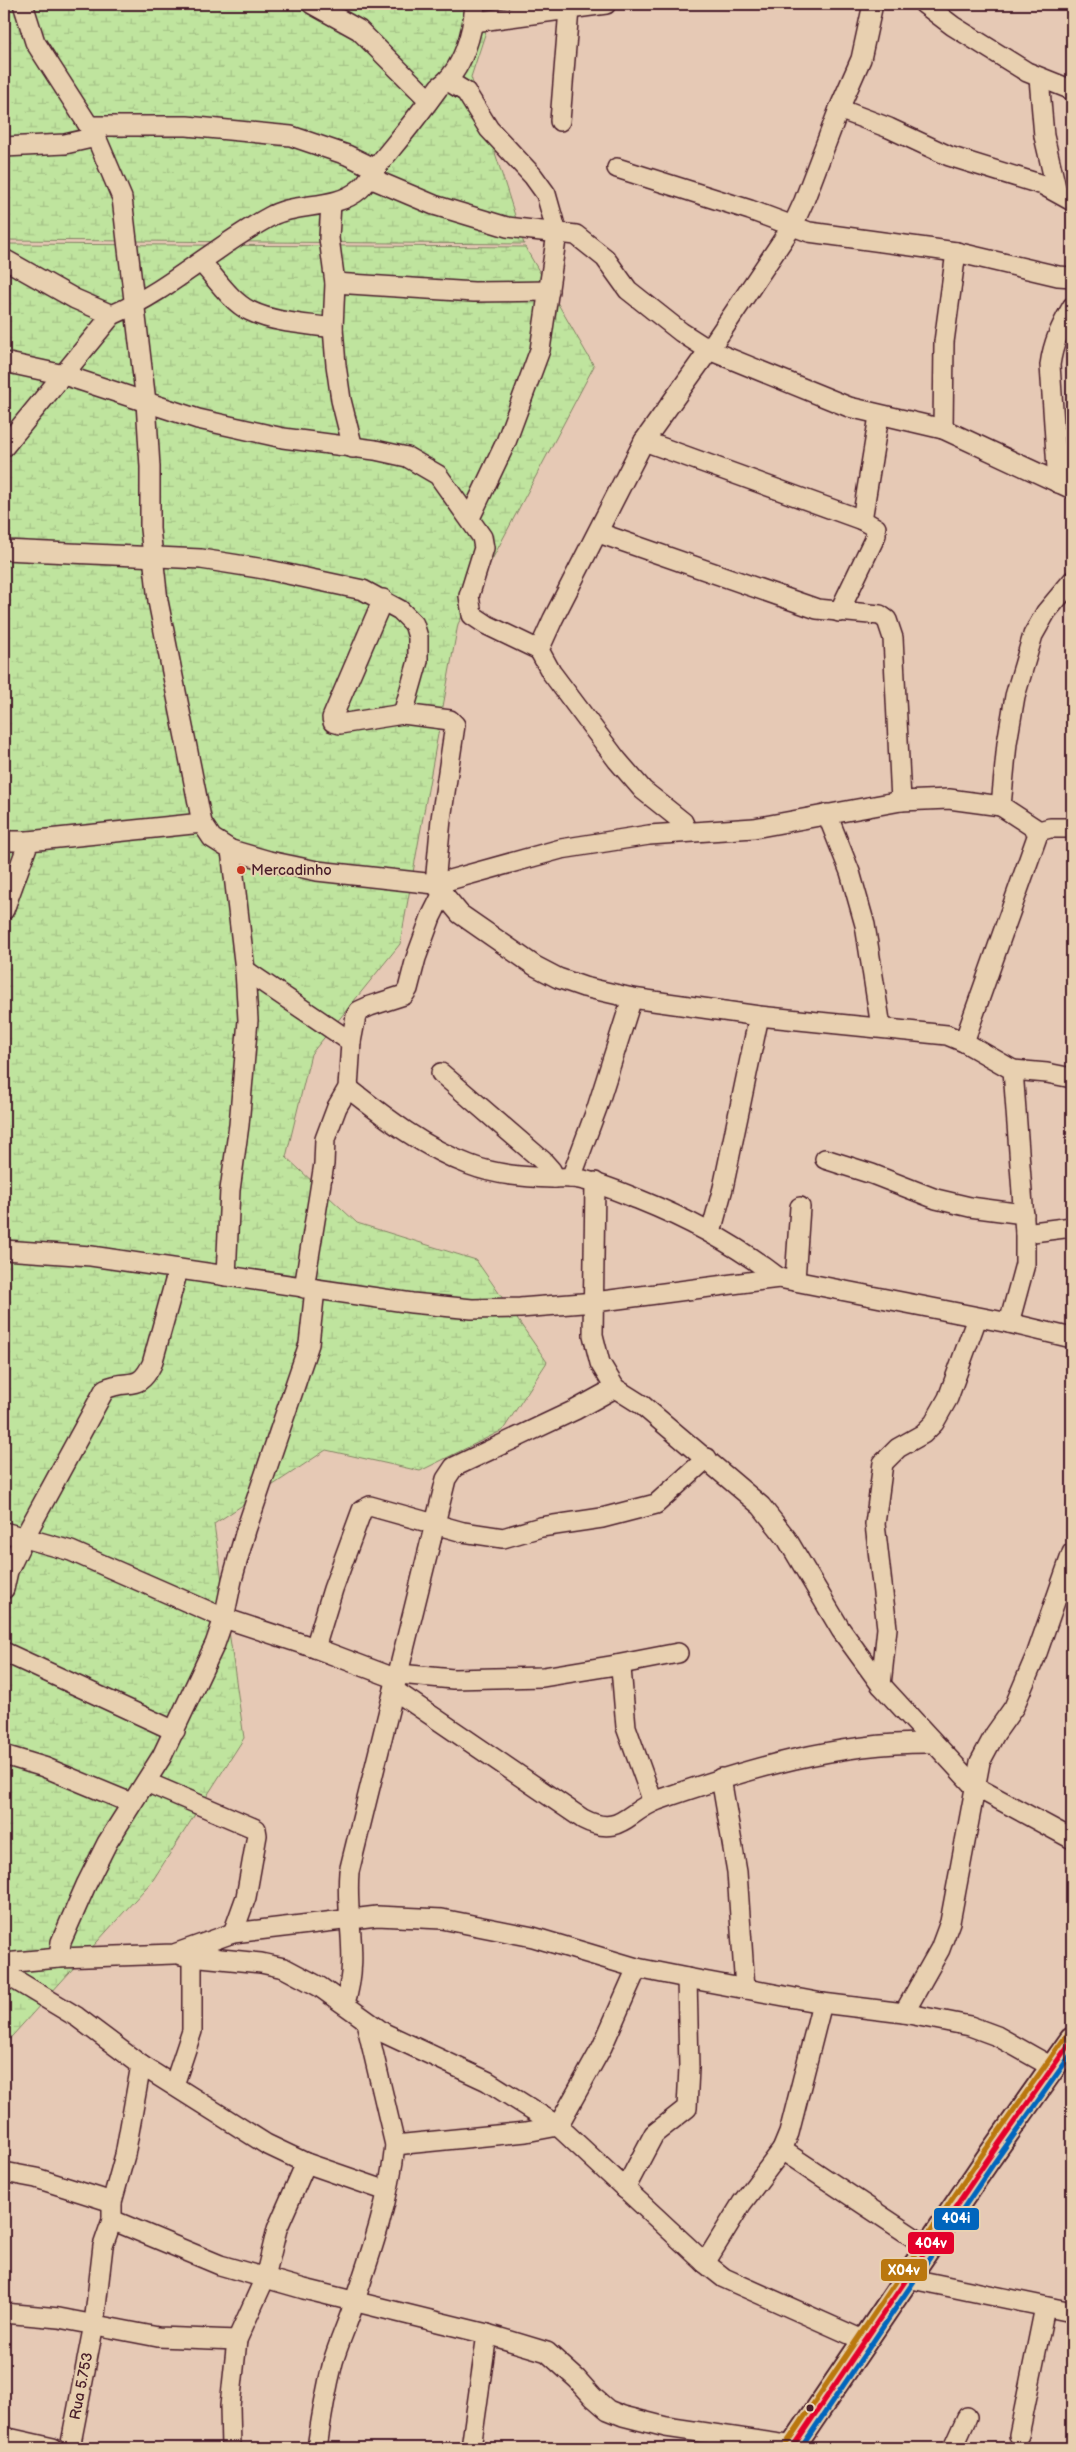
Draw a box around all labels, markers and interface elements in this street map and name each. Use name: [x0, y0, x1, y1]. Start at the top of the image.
place label: Mercadinho: [251, 861, 332, 880]
marker: Mercadinho: [235, 864, 247, 876]
line badge: 404i: [933, 2207, 980, 2231]
text: 404i: [942, 2210, 970, 2227]
line badge: 404v: [907, 2231, 955, 2255]
text: 404v: [915, 2235, 947, 2252]
line badge: X04v: [880, 2258, 928, 2282]
text: X04v: [888, 2262, 920, 2279]
street label: Rua 5.753: [66, 2351, 97, 2421]
unlabelled marker: [805, 2403, 815, 2413]

